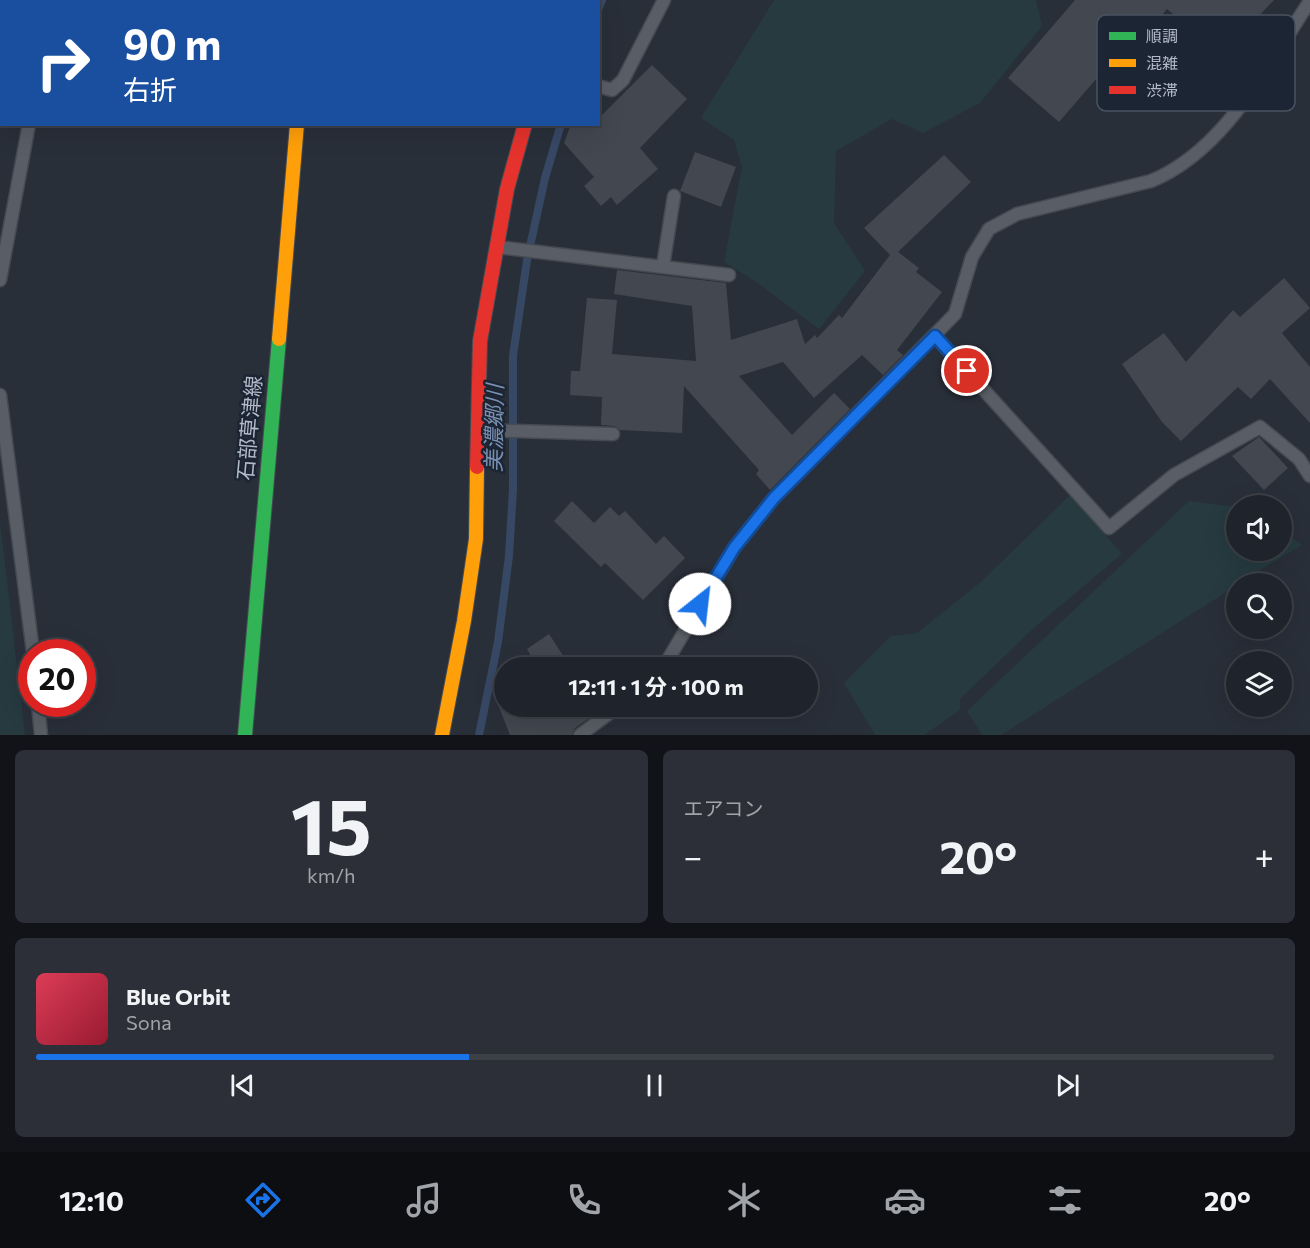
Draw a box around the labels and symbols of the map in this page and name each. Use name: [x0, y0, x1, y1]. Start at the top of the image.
legend: [1097, 15, 1295, 111]
text: 順調: [1146, 26, 1178, 45]
text: 混雑: [1146, 53, 1178, 72]
text: 渋滞: [1146, 80, 1178, 99]
pin: [941, 345, 992, 396]
street label: 石部草津線: [231, 374, 266, 481]
water label: 美濃郷川: [479, 382, 508, 472]
position arrow: [668, 572, 732, 636]
speed limit sign: 20: [18, 639, 96, 717]

